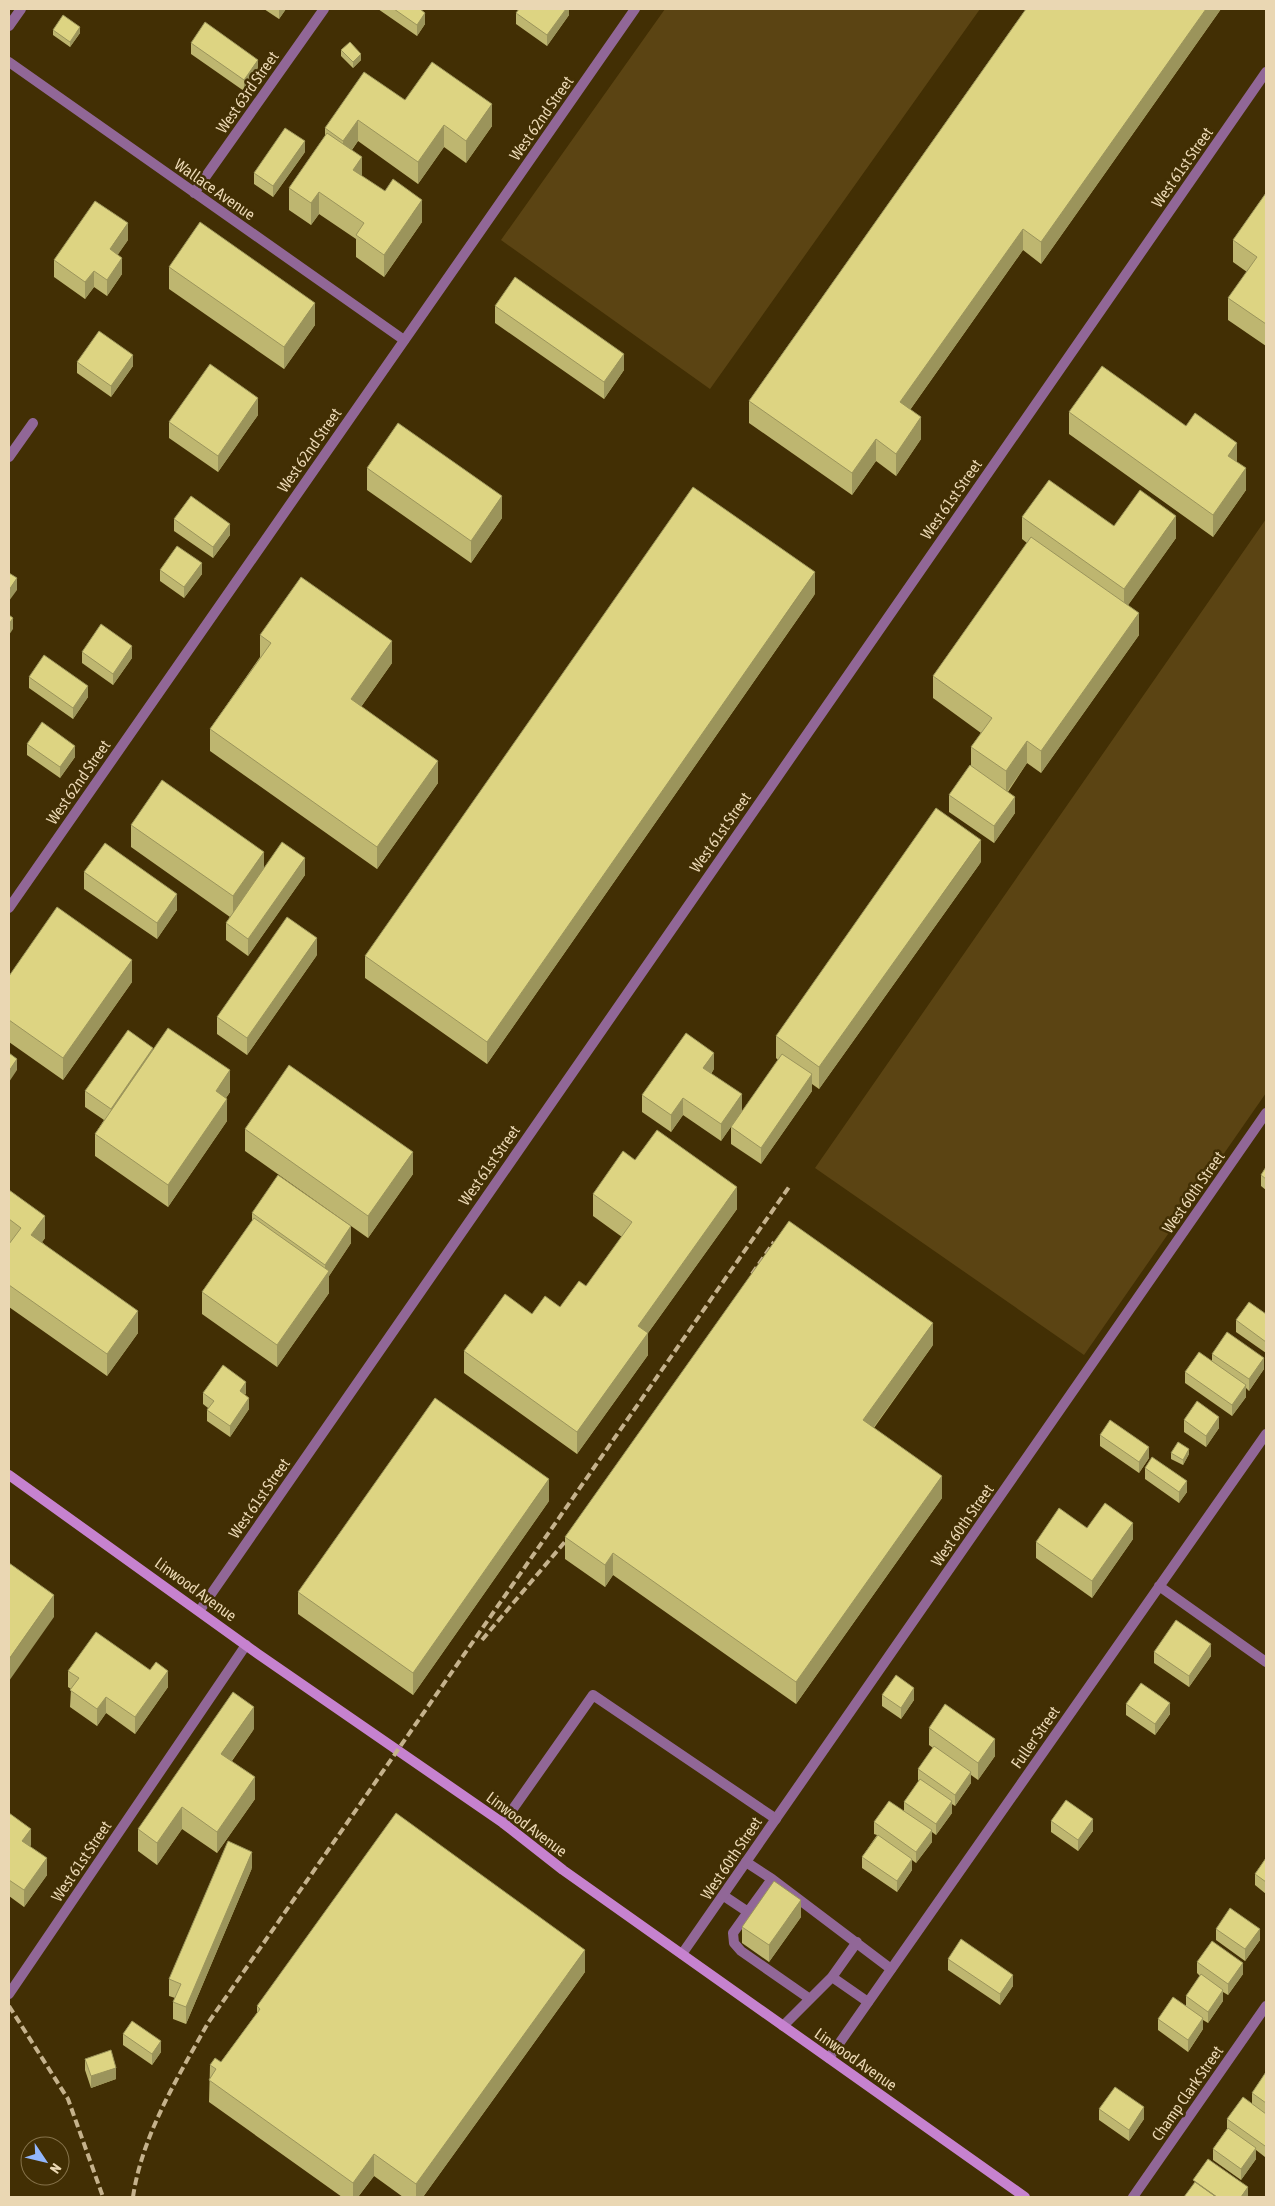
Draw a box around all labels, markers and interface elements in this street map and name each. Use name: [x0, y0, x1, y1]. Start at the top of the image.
street label: West 63rd Street: [212, 47, 282, 136]
street label: West 62nd Street: [505, 72, 577, 164]
street label: West 61st Street: [1148, 123, 1216, 210]
street label: Wallace Avenue: [171, 155, 259, 223]
street label: West 62nd Street: [273, 404, 345, 496]
street label: West 61st Street: [917, 455, 985, 542]
street label: West 62nd Street: [42, 736, 114, 828]
street label: West 61st Street: [686, 788, 754, 875]
street label: West 61st Street: [455, 1121, 523, 1208]
street label: West 60th Street: [1158, 1147, 1228, 1236]
street label: West 61st Street: [225, 1454, 293, 1541]
street label: West 60th Street: [927, 1480, 997, 1569]
street label: Linwood Avenue: [152, 1553, 240, 1625]
street label: Fuller Street: [1007, 1702, 1063, 1771]
street label: Linwood Avenue: [483, 1788, 571, 1860]
street label: West 60th Street: [697, 1813, 765, 1903]
street label: West 61st Street: [47, 1817, 115, 1905]
street label: Linwood Avenue: [811, 2024, 901, 2094]
street label: Champ Clark Street: [1148, 2042, 1227, 2144]
north arrow: [20, 2136, 70, 2186]
text: N: [47, 2160, 65, 2176]

